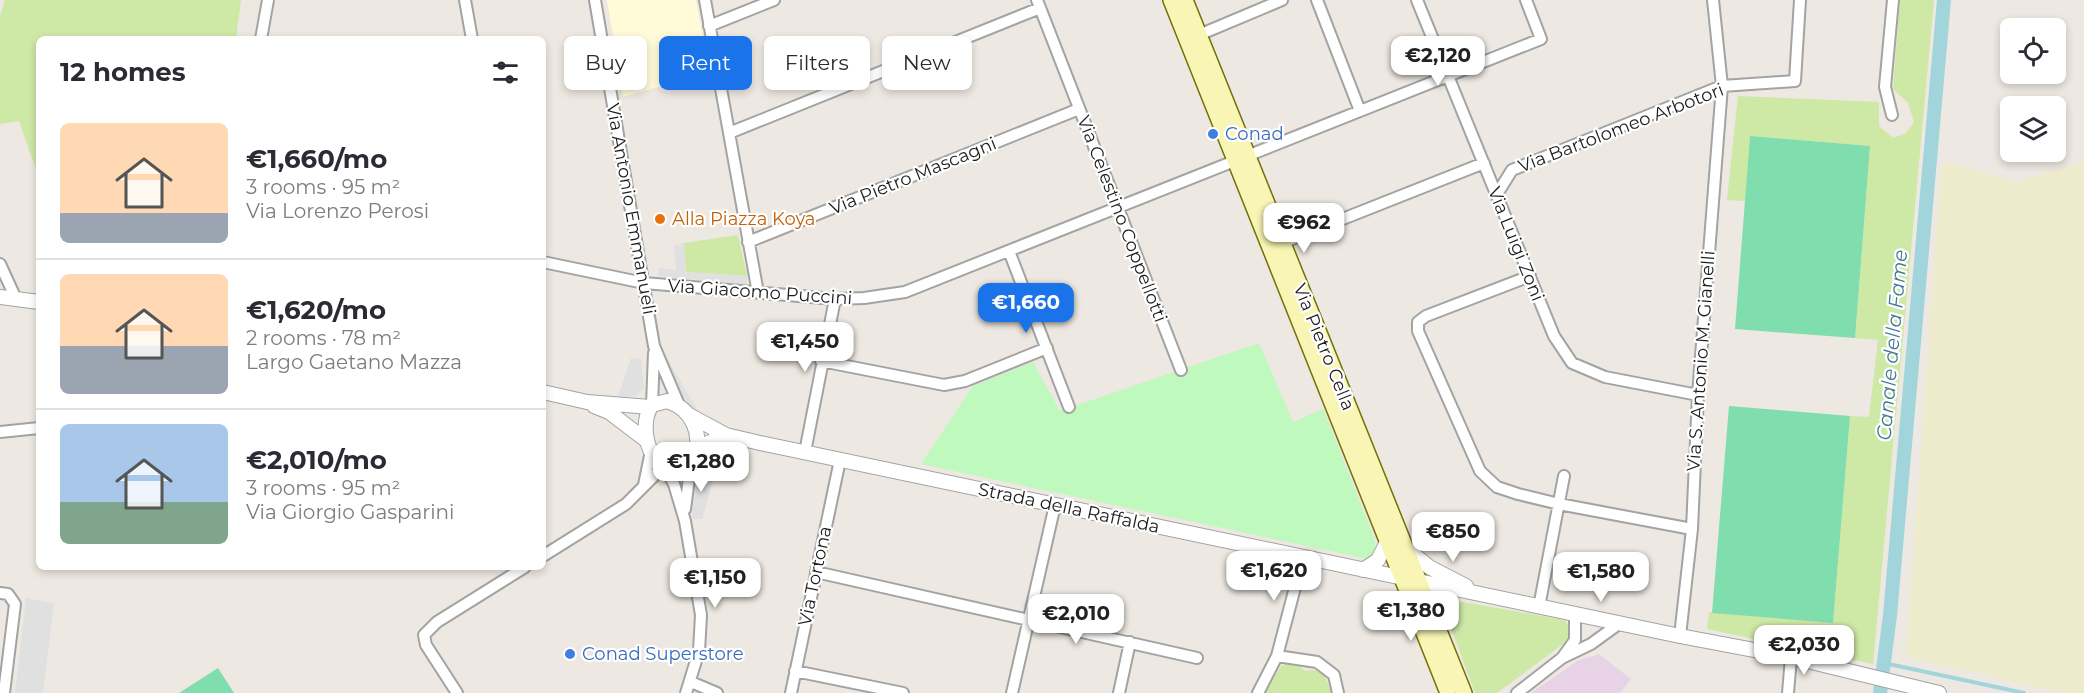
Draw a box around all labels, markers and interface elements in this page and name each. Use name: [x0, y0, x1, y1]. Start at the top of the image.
map controls: [2000, 18, 2066, 162]
button: locate: [2000, 18, 2066, 84]
chip: Buy: [564, 36, 647, 90]
chip: Rent: [659, 36, 752, 90]
chip: Filters: [764, 36, 870, 90]
chip: New: [882, 36, 972, 90]
pin: €2,120: [1389, 36, 1487, 87]
text: €2,120: [1405, 43, 1471, 67]
text: 12 homes: [60, 56, 186, 88]
icon: filters: [489, 56, 522, 89]
street label: Via Bartolomeo Arbotori: [1515, 79, 1727, 177]
button: layers: [2000, 96, 2066, 162]
street label: Via Antonio Emmanueli: [602, 101, 660, 317]
street label: Via Celestino Coppellotti: [1072, 113, 1172, 325]
place label: Conad: [1225, 123, 1284, 145]
marker: Conad: [1206, 127, 1220, 141]
street label: Via Pietro Mascagni: [826, 132, 1000, 220]
text: €1,660/mo: [246, 143, 387, 175]
icon: home: [108, 147, 180, 219]
text: 3 rooms · 95 m²: [246, 175, 400, 199]
street label: Via Luigi Zoni: [1483, 184, 1549, 304]
text: Via Lorenzo Perosi: [246, 199, 429, 223]
pin: €962: [1268, 203, 1340, 254]
place label: Alla Piazza Koya: [672, 208, 815, 230]
text: €962: [1277, 210, 1331, 234]
marker: Alla Piazza Koya: [653, 212, 667, 226]
water label: Canale della Fame: [1872, 248, 1912, 442]
street label: Via S. Antonio M. Gianelli: [1682, 250, 1720, 472]
street label: Via Giacomo Puccini: [667, 275, 853, 309]
street label: Via Pietro Cella: [1289, 280, 1359, 414]
pin: €1,660: [977, 283, 1075, 334]
text: €1,660: [992, 290, 1060, 314]
text: €1,620/mo: [246, 294, 386, 326]
icon: home: [108, 298, 180, 370]
pin: €1,450: [756, 322, 854, 373]
text: 2 rooms · 78 m²: [246, 326, 401, 350]
text: €1,450: [771, 329, 839, 353]
text: Largo Gaetano Mazza: [246, 350, 462, 374]
pin: €1,280: [652, 442, 750, 493]
text: €2,010/mo: [246, 444, 387, 476]
icon: home: [108, 448, 180, 520]
text: €1,280: [667, 449, 735, 473]
text: 3 rooms · 95 m²: [246, 476, 400, 500]
street label: Strada della Raffalda: [976, 478, 1162, 538]
text: Via Giorgio Gasparini: [246, 500, 455, 524]
pin: €850: [1417, 512, 1489, 563]
text: €850: [1426, 519, 1480, 543]
street label: Via Tortona: [794, 524, 836, 628]
pin: €1,620: [1225, 551, 1323, 602]
pin: €1,580: [1552, 552, 1650, 603]
pin: €1,150: [666, 558, 764, 609]
text: €1,620: [1240, 558, 1308, 582]
text: €1,580: [1567, 559, 1635, 583]
text: €1,150: [684, 565, 746, 589]
pin: €1,380: [1362, 591, 1460, 642]
pin: €2,010: [1027, 594, 1125, 645]
text: €1,380: [1377, 598, 1445, 622]
text: €2,010: [1042, 601, 1110, 625]
pin: €2,030: [1755, 625, 1853, 676]
text: €2,030: [1768, 632, 1840, 656]
place label: Conad Superstore: [582, 643, 744, 665]
marker: Conad Superstore: [563, 647, 577, 661]

